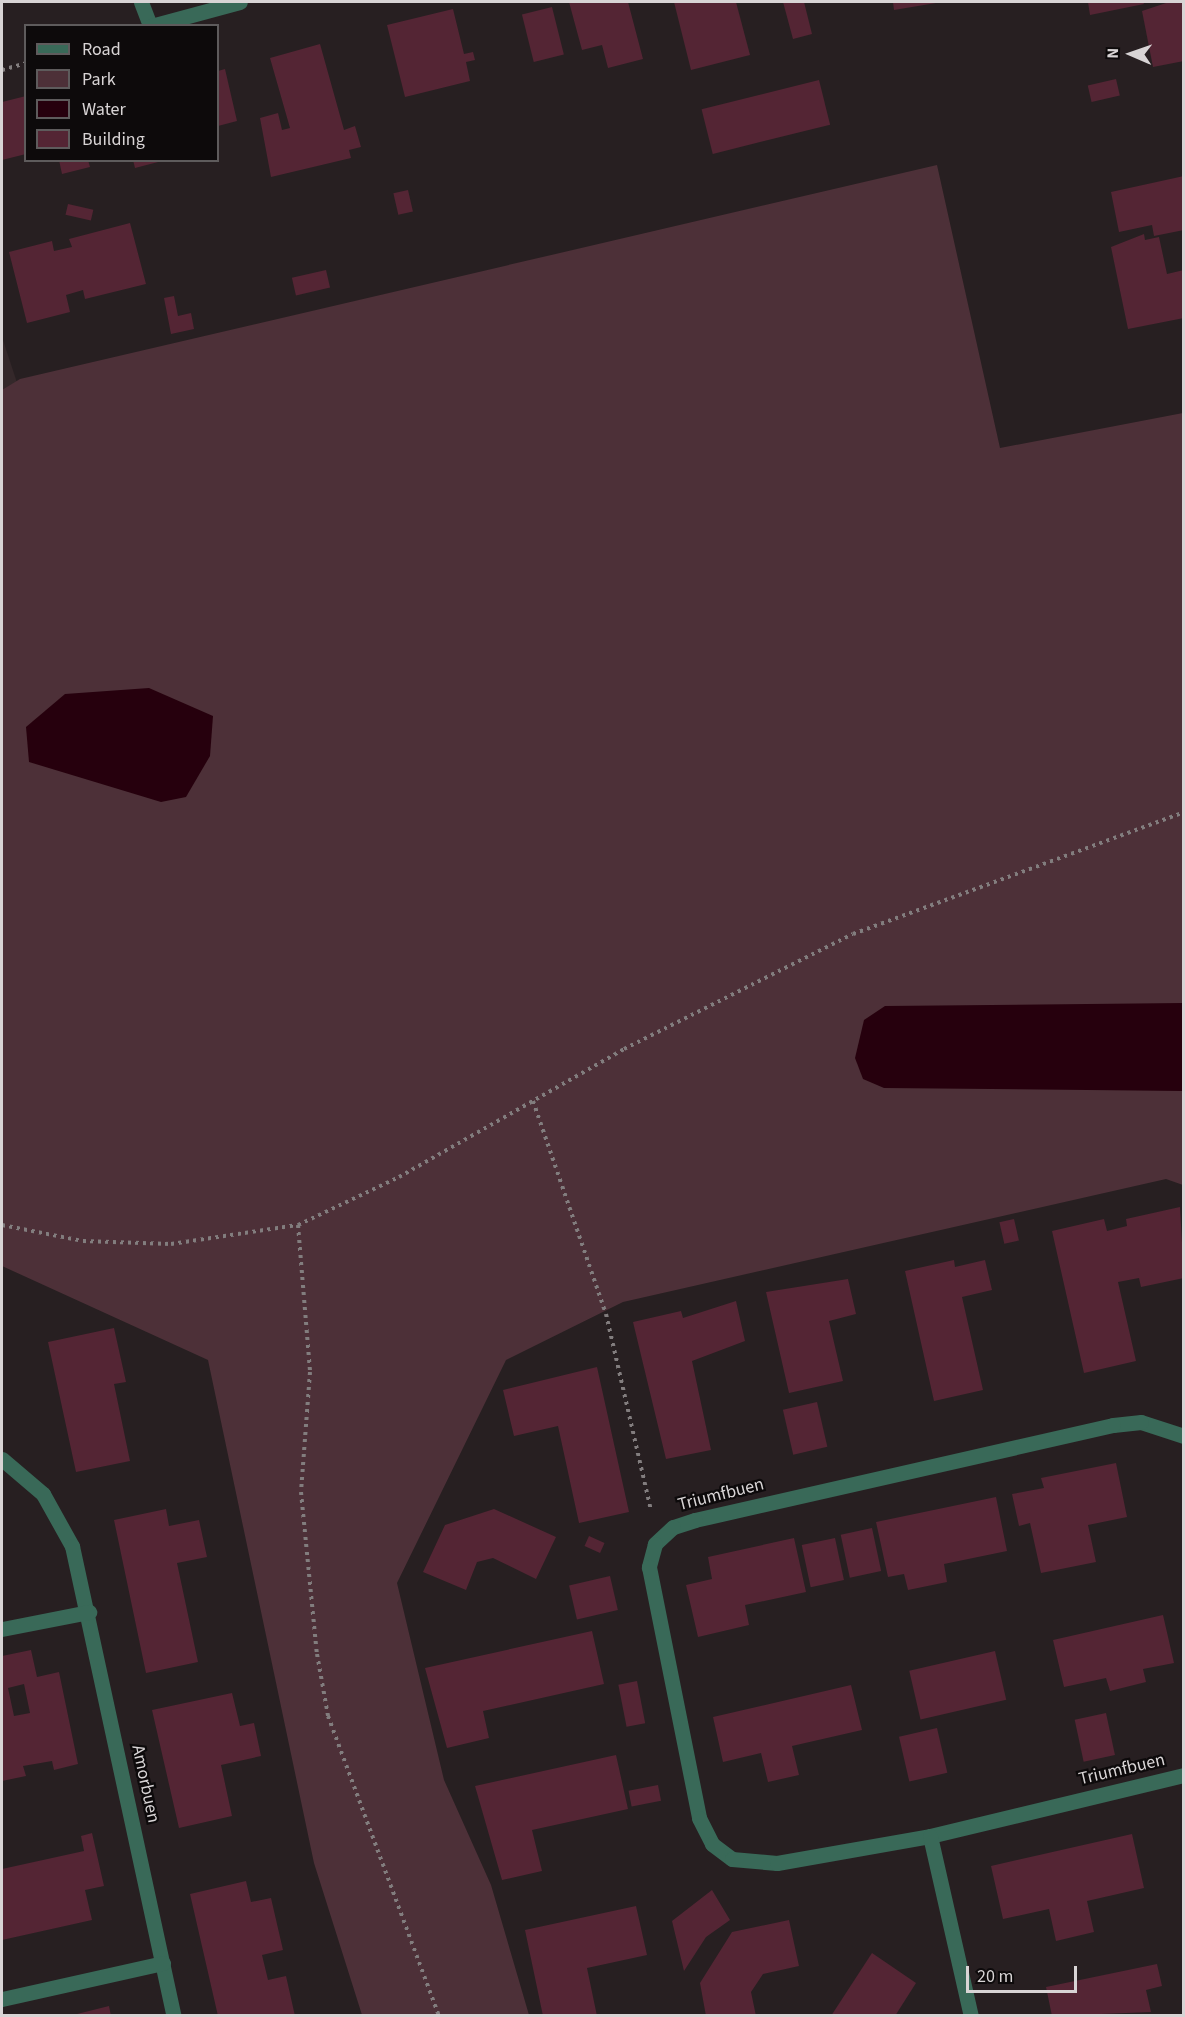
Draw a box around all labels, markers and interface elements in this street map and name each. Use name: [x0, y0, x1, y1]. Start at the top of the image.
legend: [24, 24, 219, 162]
north arrow: [1101, 24, 1161, 84]
text: Road: [82, 37, 121, 62]
text: N: [1102, 48, 1124, 59]
text: Park: [82, 67, 116, 92]
text: Water: [82, 97, 126, 122]
text: Building: [82, 127, 145, 152]
street label: Triumfbuen: [676, 1474, 766, 1516]
street label: Amorbuen: [126, 1743, 164, 1825]
street label: Triumfbuen: [1077, 1750, 1167, 1790]
scale bar: [969, 1954, 1080, 1992]
text: 20 m: [977, 1964, 1013, 1989]

